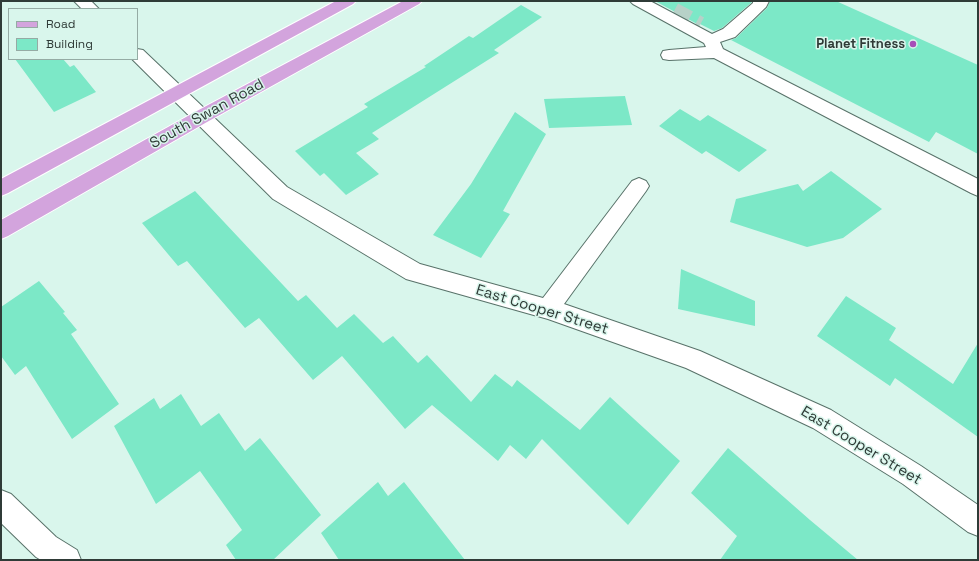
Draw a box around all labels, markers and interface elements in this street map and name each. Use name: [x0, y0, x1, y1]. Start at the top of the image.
legend: [8, 8, 138, 60]
text: Road: [46, 16, 75, 32]
text: Building: [46, 36, 93, 52]
place label: Planet Fitness: [816, 36, 905, 52]
marker: Planet Fitness: [908, 39, 918, 49]
street label: South Swan Road: [147, 75, 267, 153]
street label: East Cooper Street: [474, 281, 610, 339]
street label: East Cooper Street: [797, 403, 925, 489]

